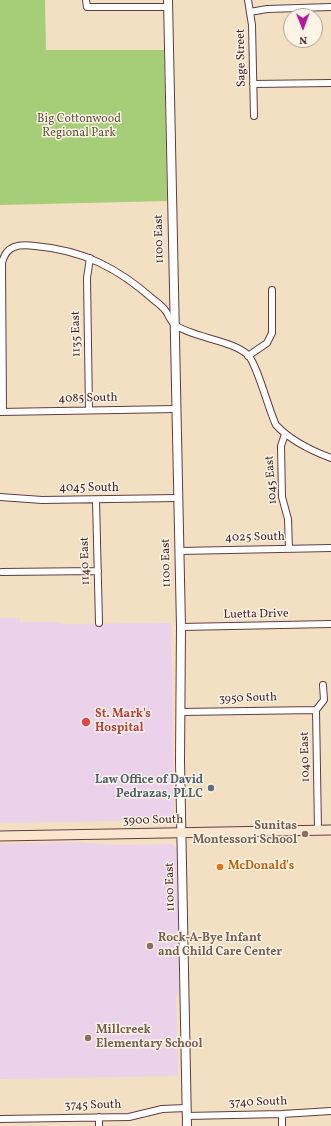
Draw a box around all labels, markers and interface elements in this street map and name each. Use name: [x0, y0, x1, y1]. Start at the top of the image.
north arrow: [283, 8, 323, 48]
street label: Sage Street: [234, 29, 250, 87]
text: N: [299, 32, 307, 47]
park label: Big Cottonwood Regional Park: [37, 113, 121, 141]
street label: 1100 East: [152, 214, 168, 264]
street label: 1135 East: [69, 311, 85, 357]
street label: 4085 South: [58, 391, 118, 407]
street label: 1045 East: [263, 455, 281, 505]
street label: 4045 South: [59, 482, 119, 496]
street label: 4025 South: [225, 530, 285, 546]
street label: 1140 East: [78, 537, 94, 585]
street label: 1100 East: [159, 538, 175, 588]
street label: Luetta Drive: [223, 607, 289, 623]
street label: 3950 South: [219, 691, 277, 707]
place label: St. Mark's Hospital: [95, 708, 151, 736]
marker: St. Mark's Hospital: [80, 716, 92, 728]
street label: 1040 East: [298, 732, 314, 782]
place label: Law Office of David Pedrazas, PLLC: [95, 774, 203, 802]
marker: Law Office of David Pedrazas, PLLC: [206, 783, 216, 793]
street label: 3900 South: [123, 813, 183, 829]
place label: Sunitas Montessori School: [193, 820, 297, 848]
marker: Sunitas Montessori School: [300, 829, 310, 839]
place label: McDonald's: [228, 860, 294, 874]
street label: 1100 East: [163, 862, 179, 912]
marker: McDonald's: [215, 862, 225, 872]
place label: Rock-A-Bye Infant and Child Care Center: [158, 932, 282, 960]
marker: Rock-A-Bye Infant and Child Care Center: [145, 941, 155, 951]
place label: Millcreek Elementary School: [96, 1024, 203, 1052]
marker: Millcreek Elementary School: [83, 1033, 93, 1043]
street label: 3740 South: [229, 1095, 287, 1111]
street label: 3745 South: [64, 1098, 122, 1114]

